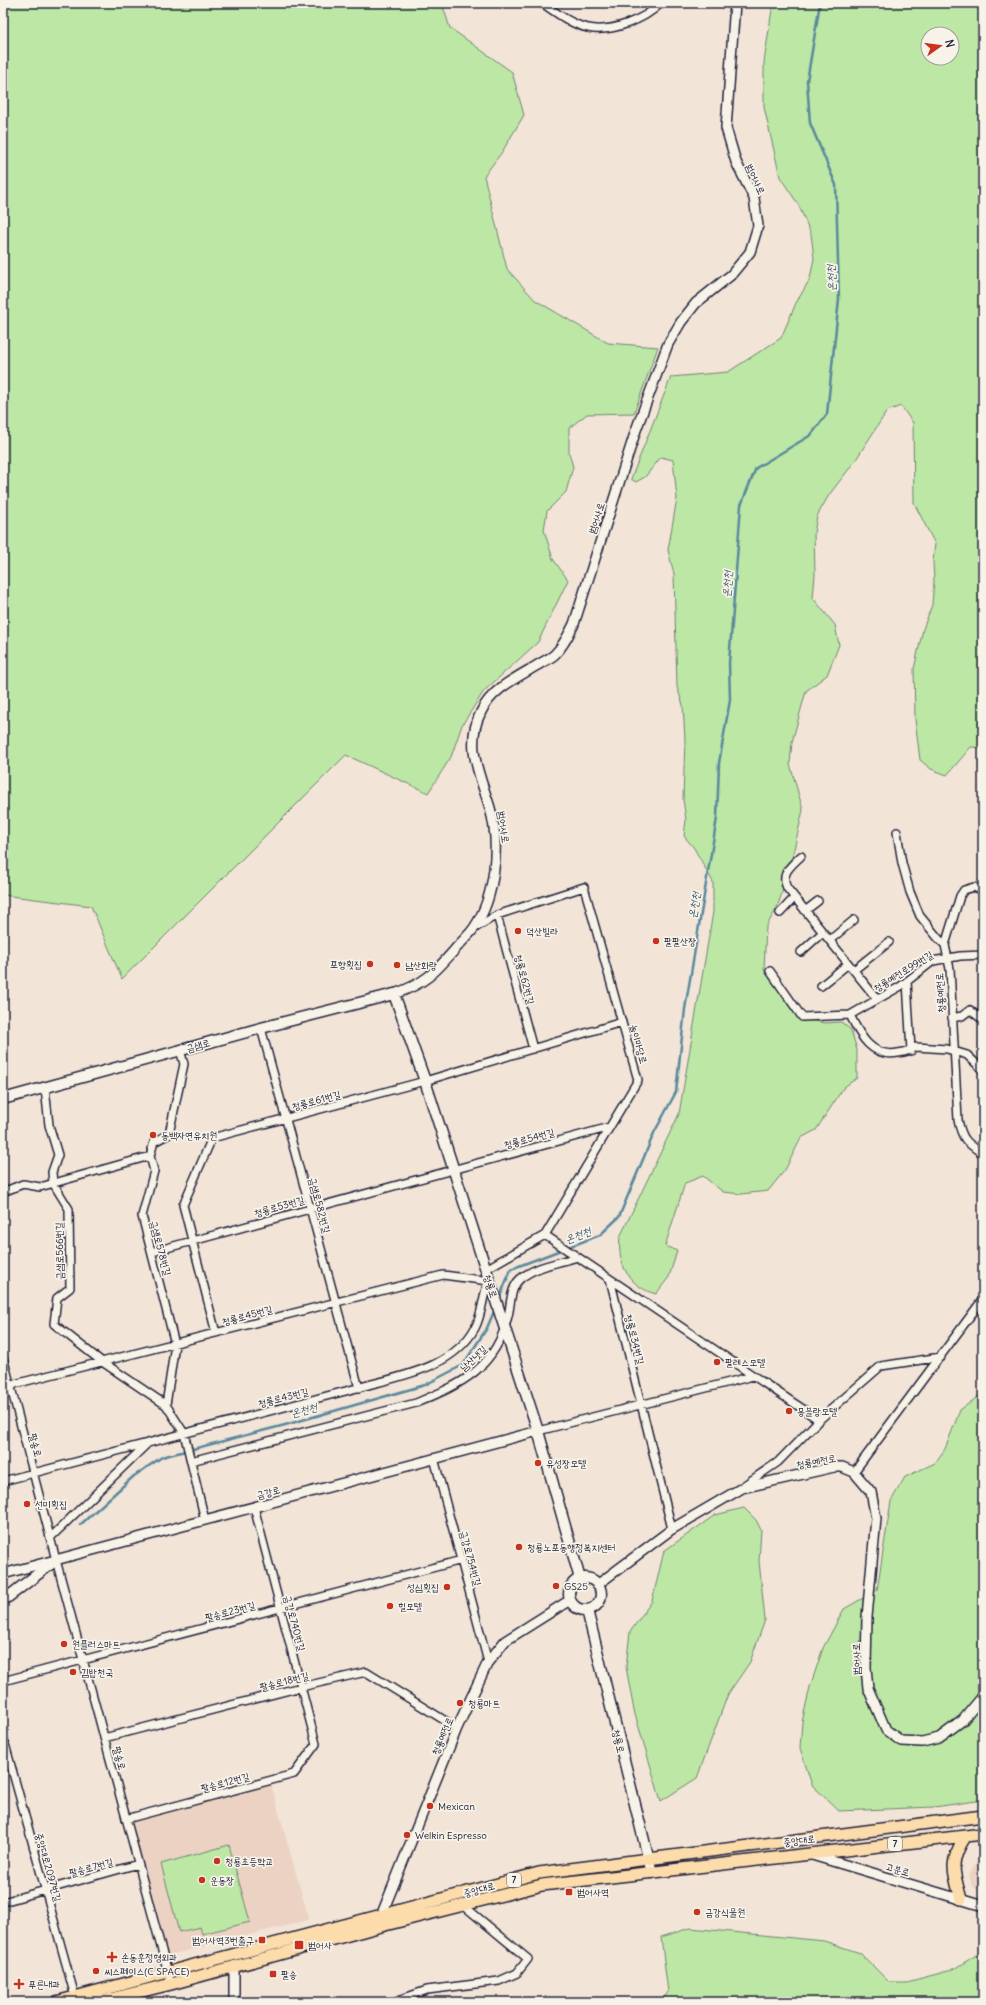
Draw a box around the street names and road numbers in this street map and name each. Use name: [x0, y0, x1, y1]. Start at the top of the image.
street label: 범어사로: [743, 162, 768, 197]
street label: 범어사로: [585, 501, 608, 535]
street label: 범어사로: [495, 810, 512, 844]
street label: 청룡예전로99번길: [871, 948, 935, 995]
street label: 청룡로62번길: [512, 953, 537, 1006]
street label: 청룡예전로: [933, 973, 948, 1013]
street label: 놀이마당로: [627, 1023, 650, 1065]
street label: 금샘로: [185, 1036, 212, 1055]
street label: 청룡로61번길: [290, 1088, 342, 1113]
street label: 청룡로54번길: [502, 1126, 556, 1151]
street label: 금샘로582번길: [306, 1176, 333, 1234]
street label: 청룡로53번길: [253, 1193, 306, 1220]
street label: 금샘로578번길: [147, 1219, 174, 1277]
street label: 금샘로566번길: [52, 1222, 67, 1280]
street label: 청룡로: [481, 1273, 500, 1300]
street label: 청룡로45번길: [220, 1303, 274, 1328]
street label: 청룡로34번길: [622, 1312, 647, 1366]
street label: 남산냇길: [457, 1343, 490, 1374]
street label: 청룡로43번길: [256, 1385, 310, 1410]
street label: 팔송로: [26, 1432, 45, 1458]
street label: 청룡예전로: [795, 1452, 837, 1471]
street label: 금강로: [255, 1483, 281, 1502]
street label: 금강로754번길: [457, 1529, 484, 1587]
street label: 금강로740번길: [281, 1594, 308, 1652]
street label: 팔송로23번길: [204, 1599, 257, 1624]
street label: 범어사로: [850, 1643, 863, 1675]
street label: 팔송로18번길: [258, 1669, 310, 1694]
street label: 청룡예전로: [429, 1715, 456, 1757]
street label: 청룡로: [609, 1728, 628, 1754]
street label: 팔송로: [110, 1745, 129, 1771]
street label: 팔송로12번길: [199, 1770, 251, 1795]
street label: 중앙대로2097번길: [32, 1831, 65, 1903]
street label: 중앙대로: [782, 1832, 816, 1849]
road number: 7: [888, 1837, 902, 1851]
street label: 팔송로7번길: [68, 1855, 115, 1880]
street label: 고분로: [884, 1860, 911, 1879]
road number: 7: [507, 1873, 521, 1887]
street label: 중앙대로: [462, 1879, 496, 1900]

